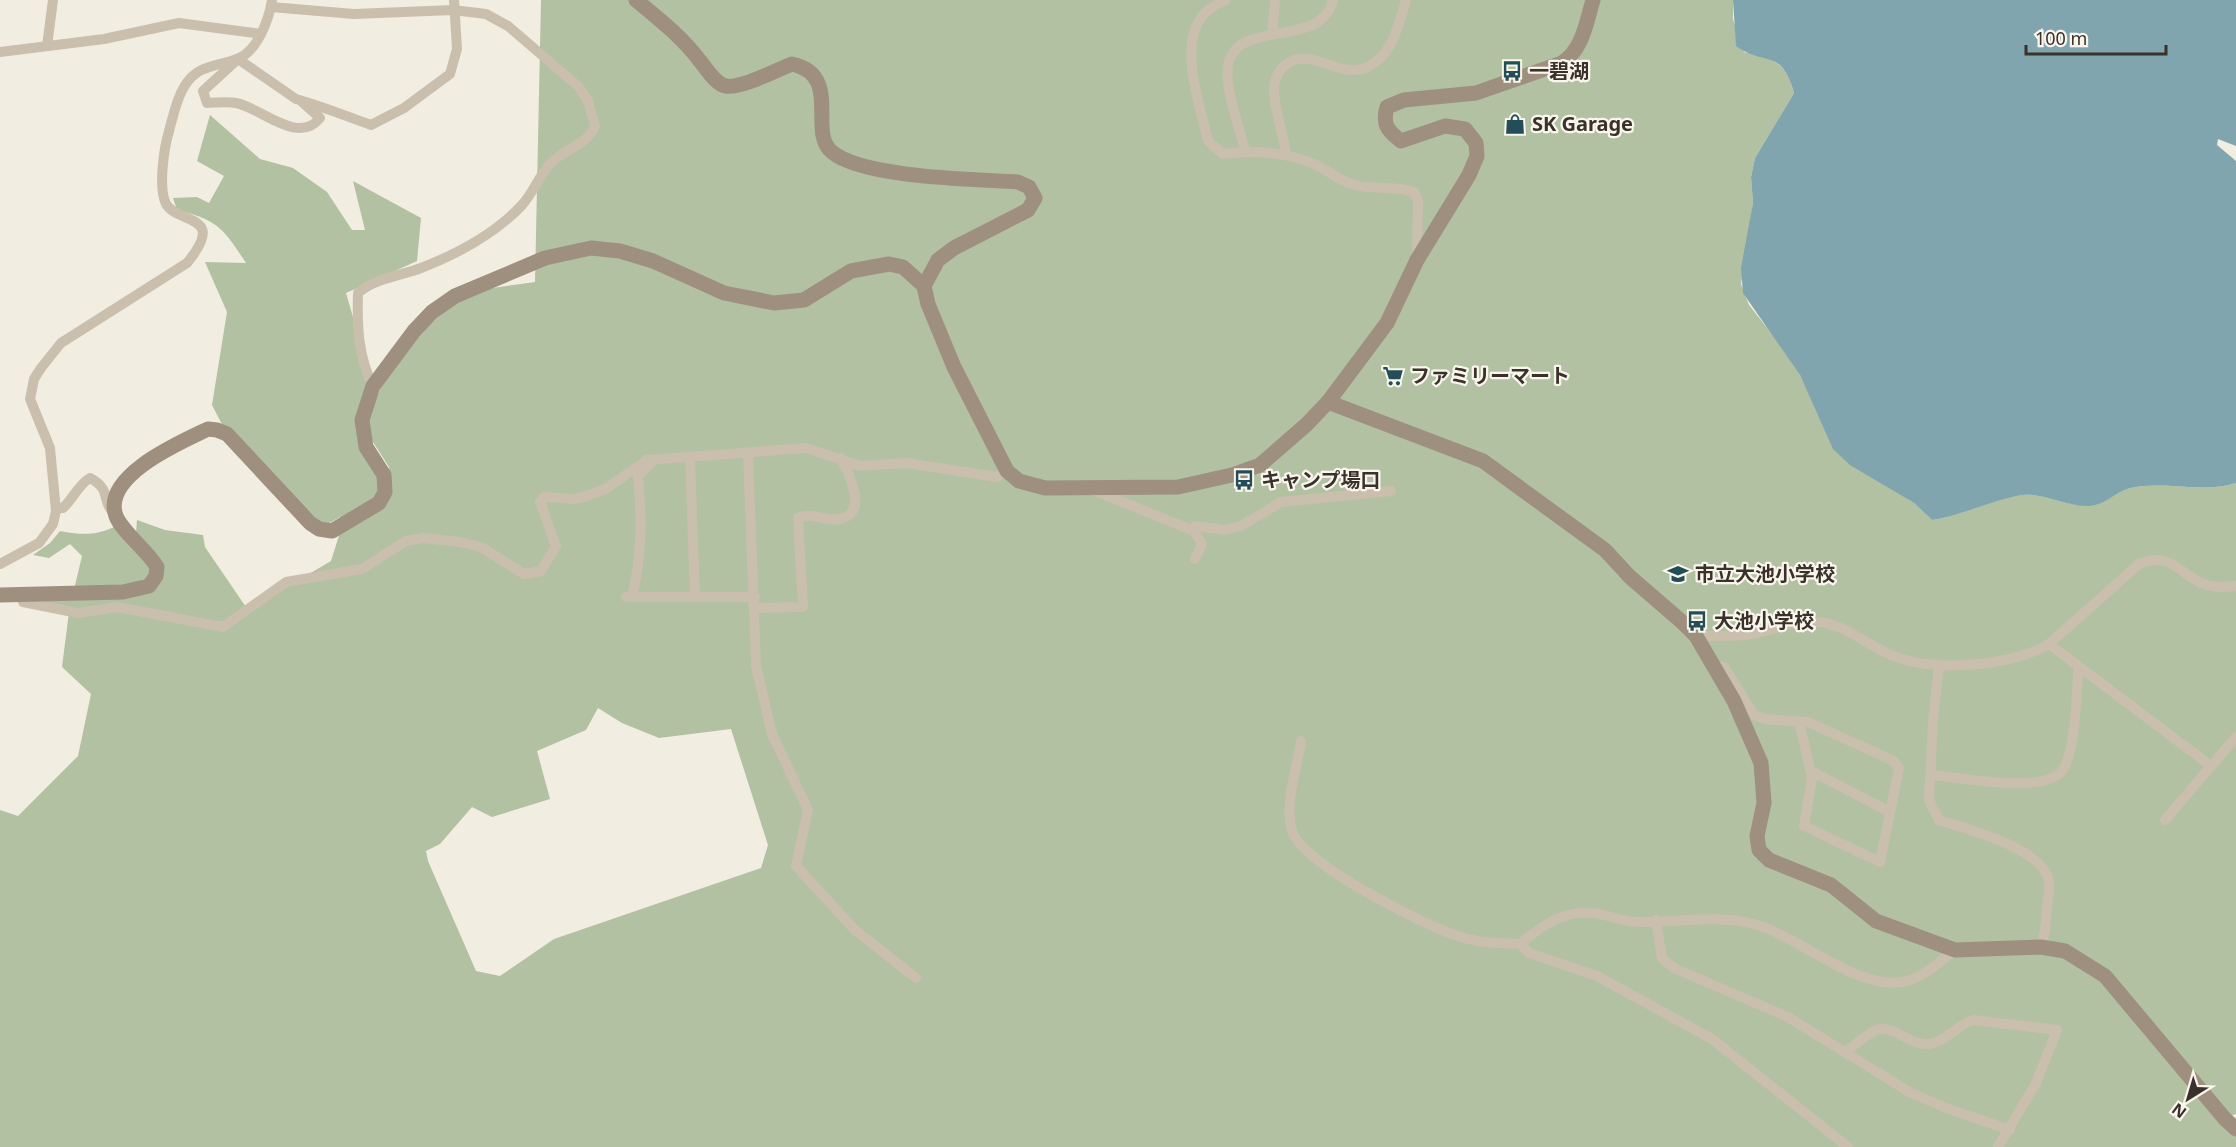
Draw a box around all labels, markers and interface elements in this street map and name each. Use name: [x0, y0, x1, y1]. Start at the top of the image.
scale bar: [2026, 18, 2166, 56]
text: 100 m: [2035, 26, 2087, 50]
place label: 一碧湖: [1529, 57, 1589, 84]
bus stop icon: 一碧湖: [1500, 59, 1524, 83]
place label: SK Garage: [1532, 110, 1633, 137]
shop icon: SK Garage: [1503, 112, 1527, 136]
place label: ファミリーマート: [1410, 362, 1570, 389]
supermarket icon: ファミリーマート: [1381, 364, 1405, 388]
place label: キャンプ場口: [1261, 466, 1380, 493]
bus stop icon: キャンプ場口: [1232, 468, 1256, 492]
place label: 市立大池小学校: [1695, 560, 1835, 587]
school or university icon: 市立大池小学校: [1666, 562, 1690, 586]
place label: 大池小学校: [1714, 607, 1814, 634]
bus stop icon: 大池小学校: [1685, 609, 1709, 633]
north arrow: [2158, 1069, 2218, 1129]
text: N: [2167, 1098, 2191, 1124]

